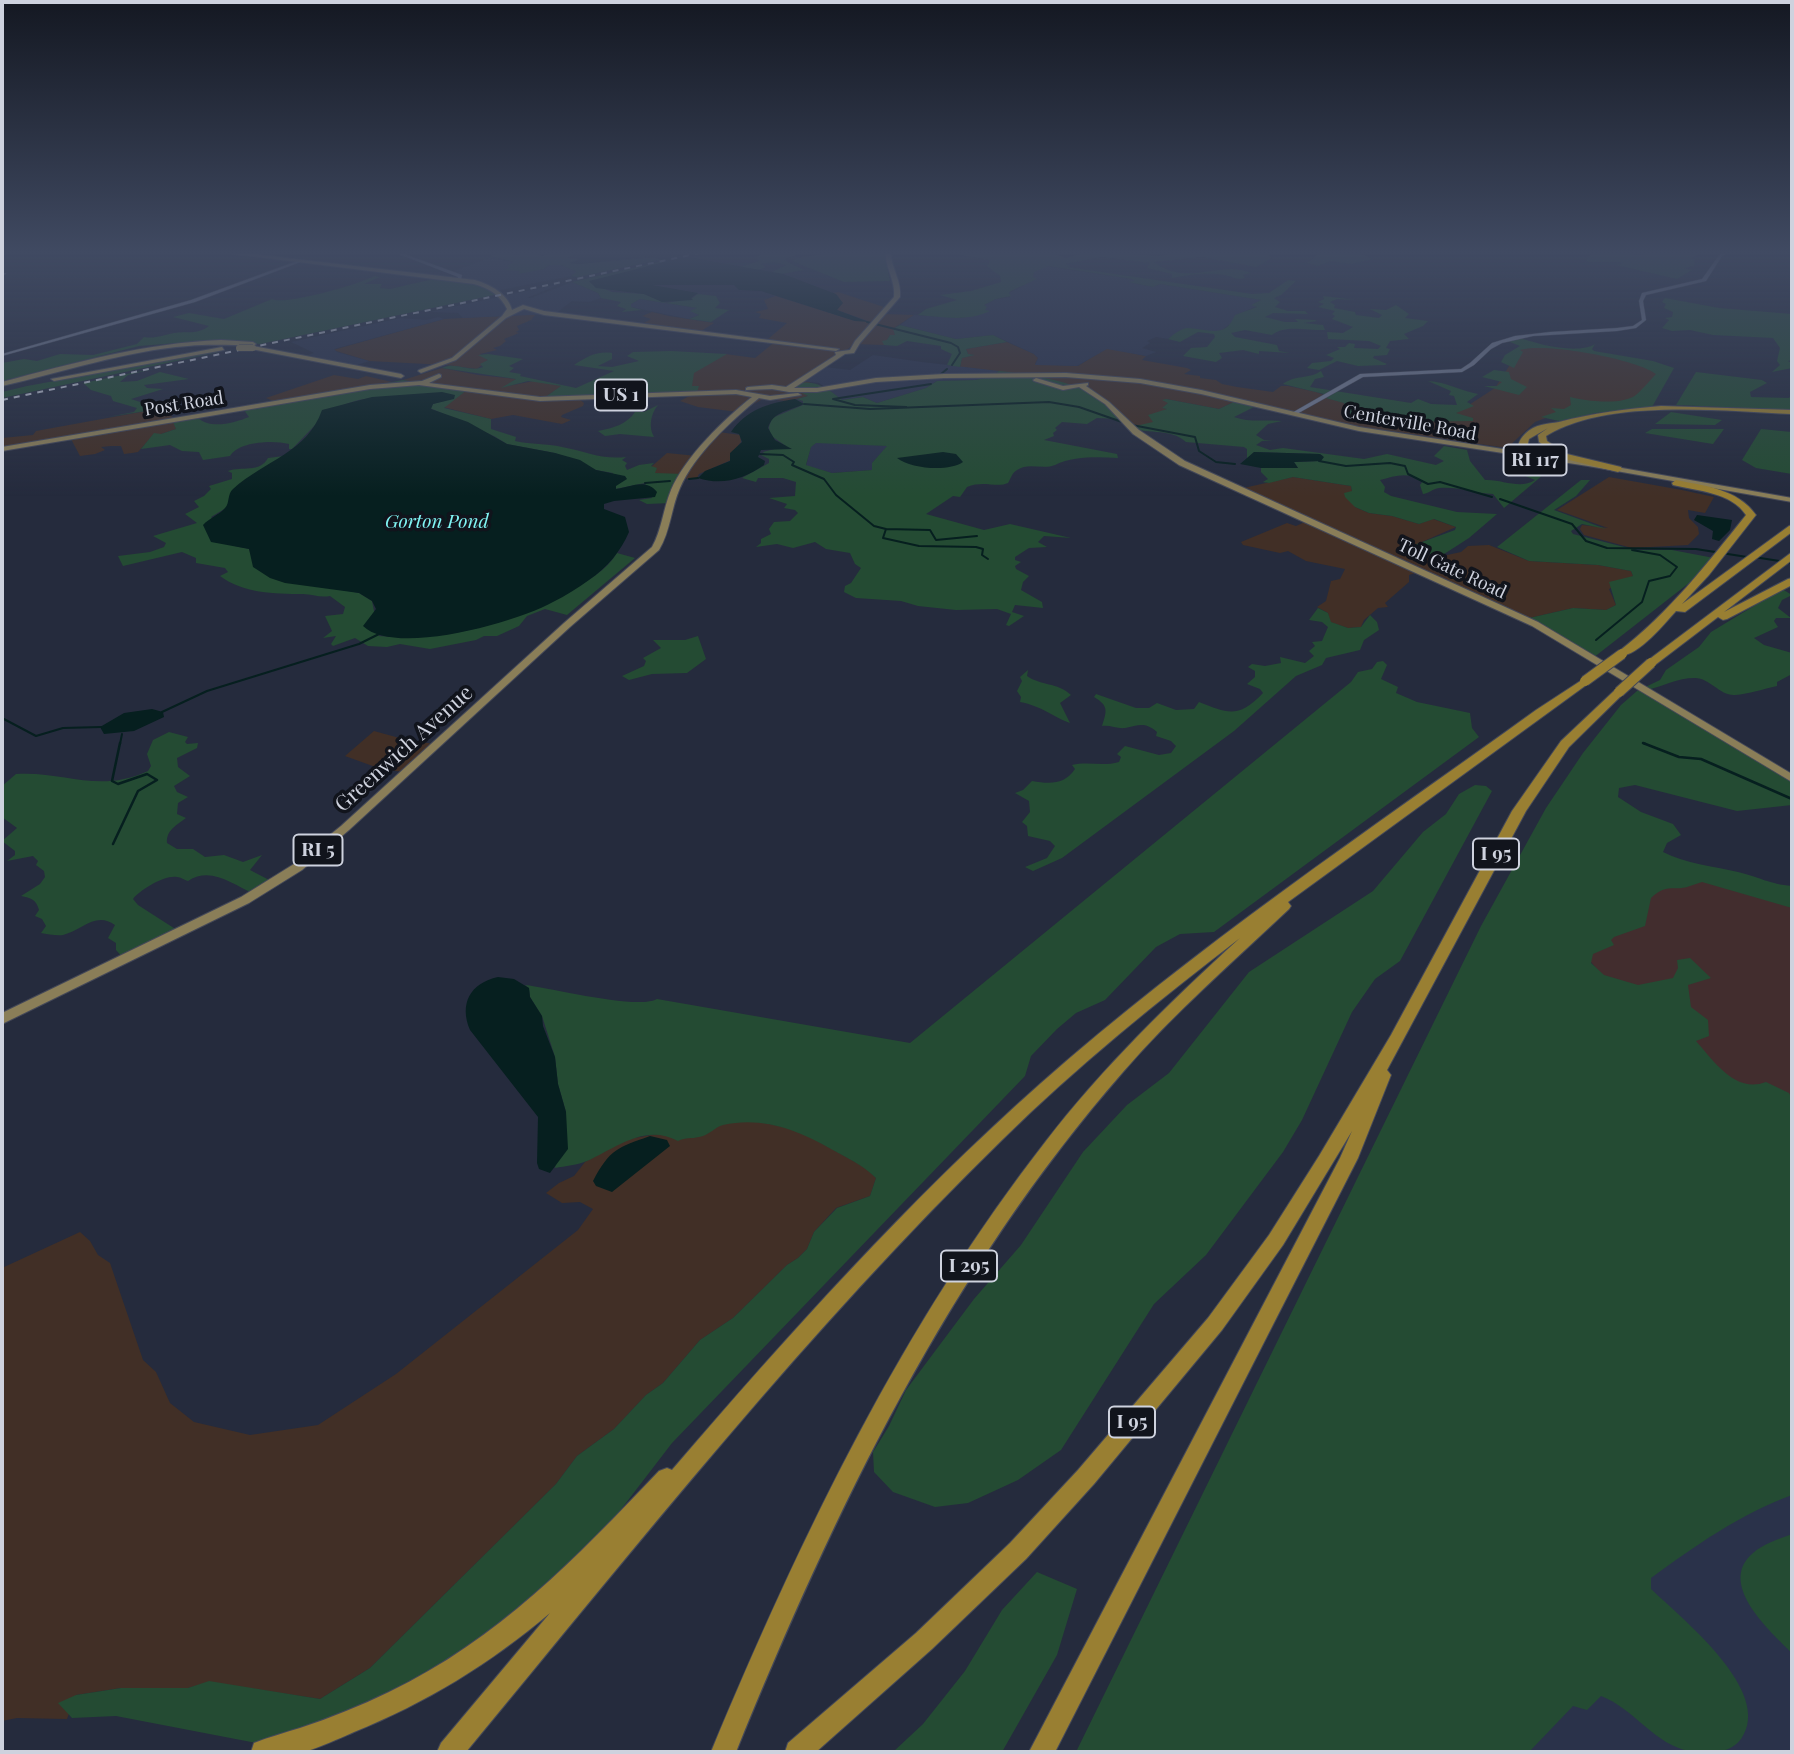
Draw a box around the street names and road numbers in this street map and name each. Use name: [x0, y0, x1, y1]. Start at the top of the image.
road number: US 1: [595, 380, 647, 410]
street label: Post Road: [143, 387, 225, 421]
street label: Centerville Road: [1342, 401, 1478, 445]
road number: RI 117: [1504, 444, 1566, 475]
street label: Toll Gate Road: [1394, 534, 1510, 604]
street label: Greenwich Avenue: [330, 681, 478, 817]
road number: RI 5: [294, 834, 342, 866]
road number: I 95: [1473, 838, 1519, 870]
road number: I 295: [941, 1250, 997, 1282]
road number: I 95: [1109, 1406, 1155, 1438]

